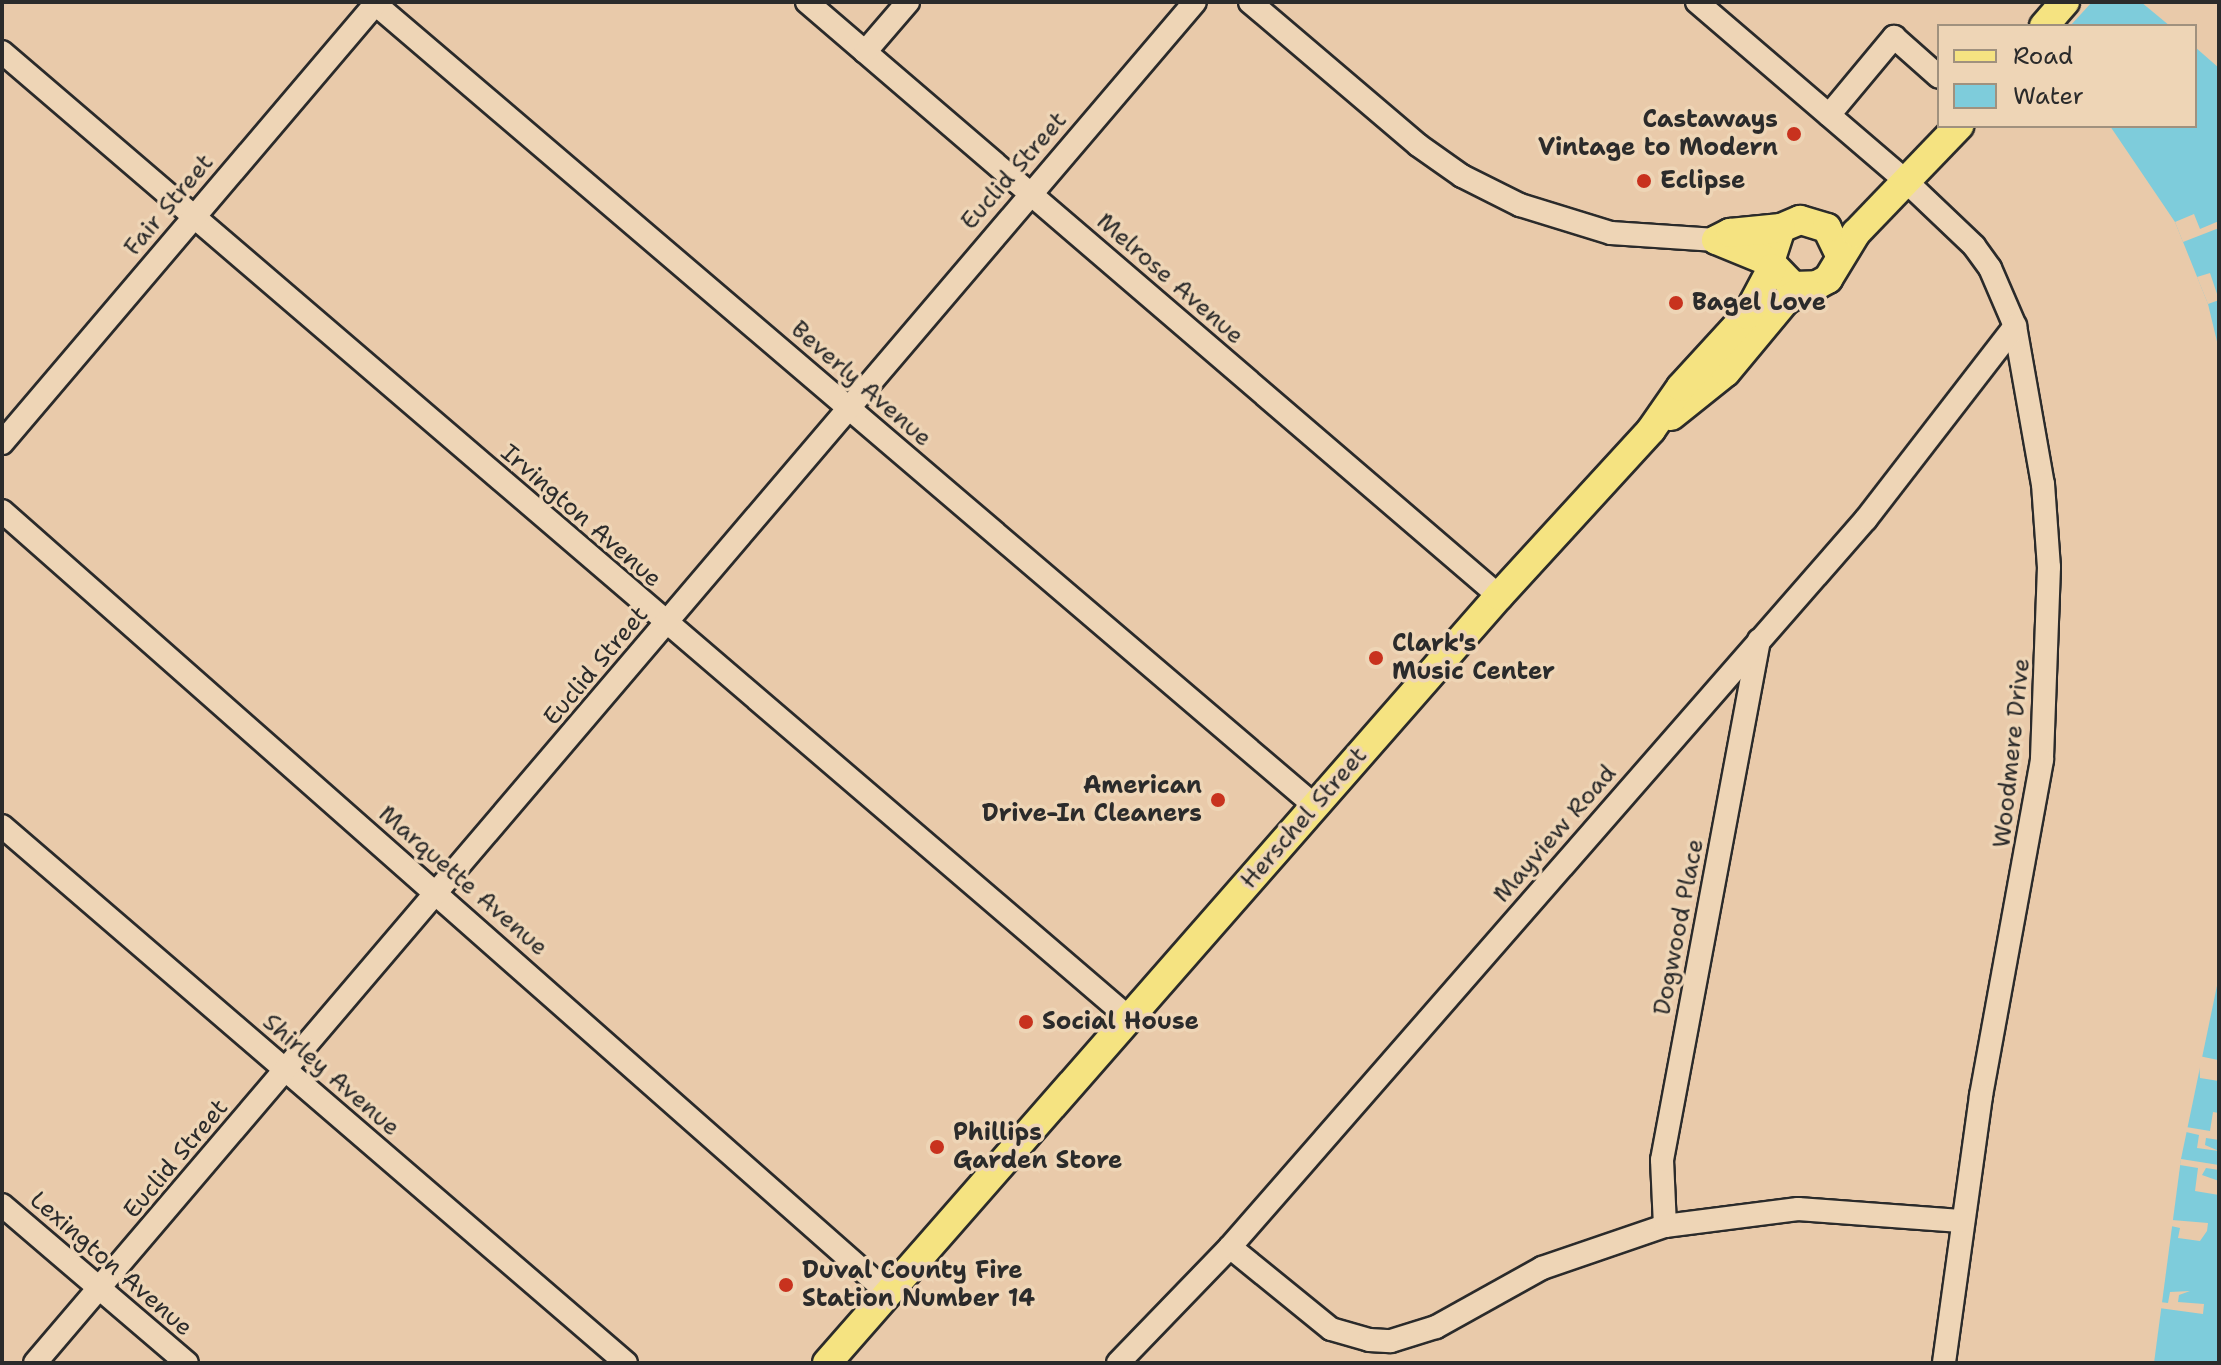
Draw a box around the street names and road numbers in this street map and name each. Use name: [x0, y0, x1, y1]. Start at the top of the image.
street label: Euclid Street: [955, 106, 1073, 236]
street label: Fair Street: [118, 148, 220, 262]
street label: Melrose Avenue: [1091, 207, 1249, 351]
street label: Beverly Avenue: [785, 315, 937, 453]
street label: Irvington Avenue: [495, 438, 667, 594]
street label: Euclid Street: [538, 601, 654, 731]
street label: Woodmere Drive: [1988, 657, 2036, 849]
street label: Herschel Street: [1235, 741, 1373, 895]
street label: Mayview Road: [1487, 759, 1623, 909]
street label: Marquette Avenue: [373, 800, 553, 962]
street label: Dogwood Place: [1648, 836, 1710, 1018]
street label: Shirley Avenue: [257, 1008, 405, 1142]
street label: Euclid Street: [118, 1094, 234, 1224]
street label: Lexington Avenue: [24, 1186, 198, 1342]

